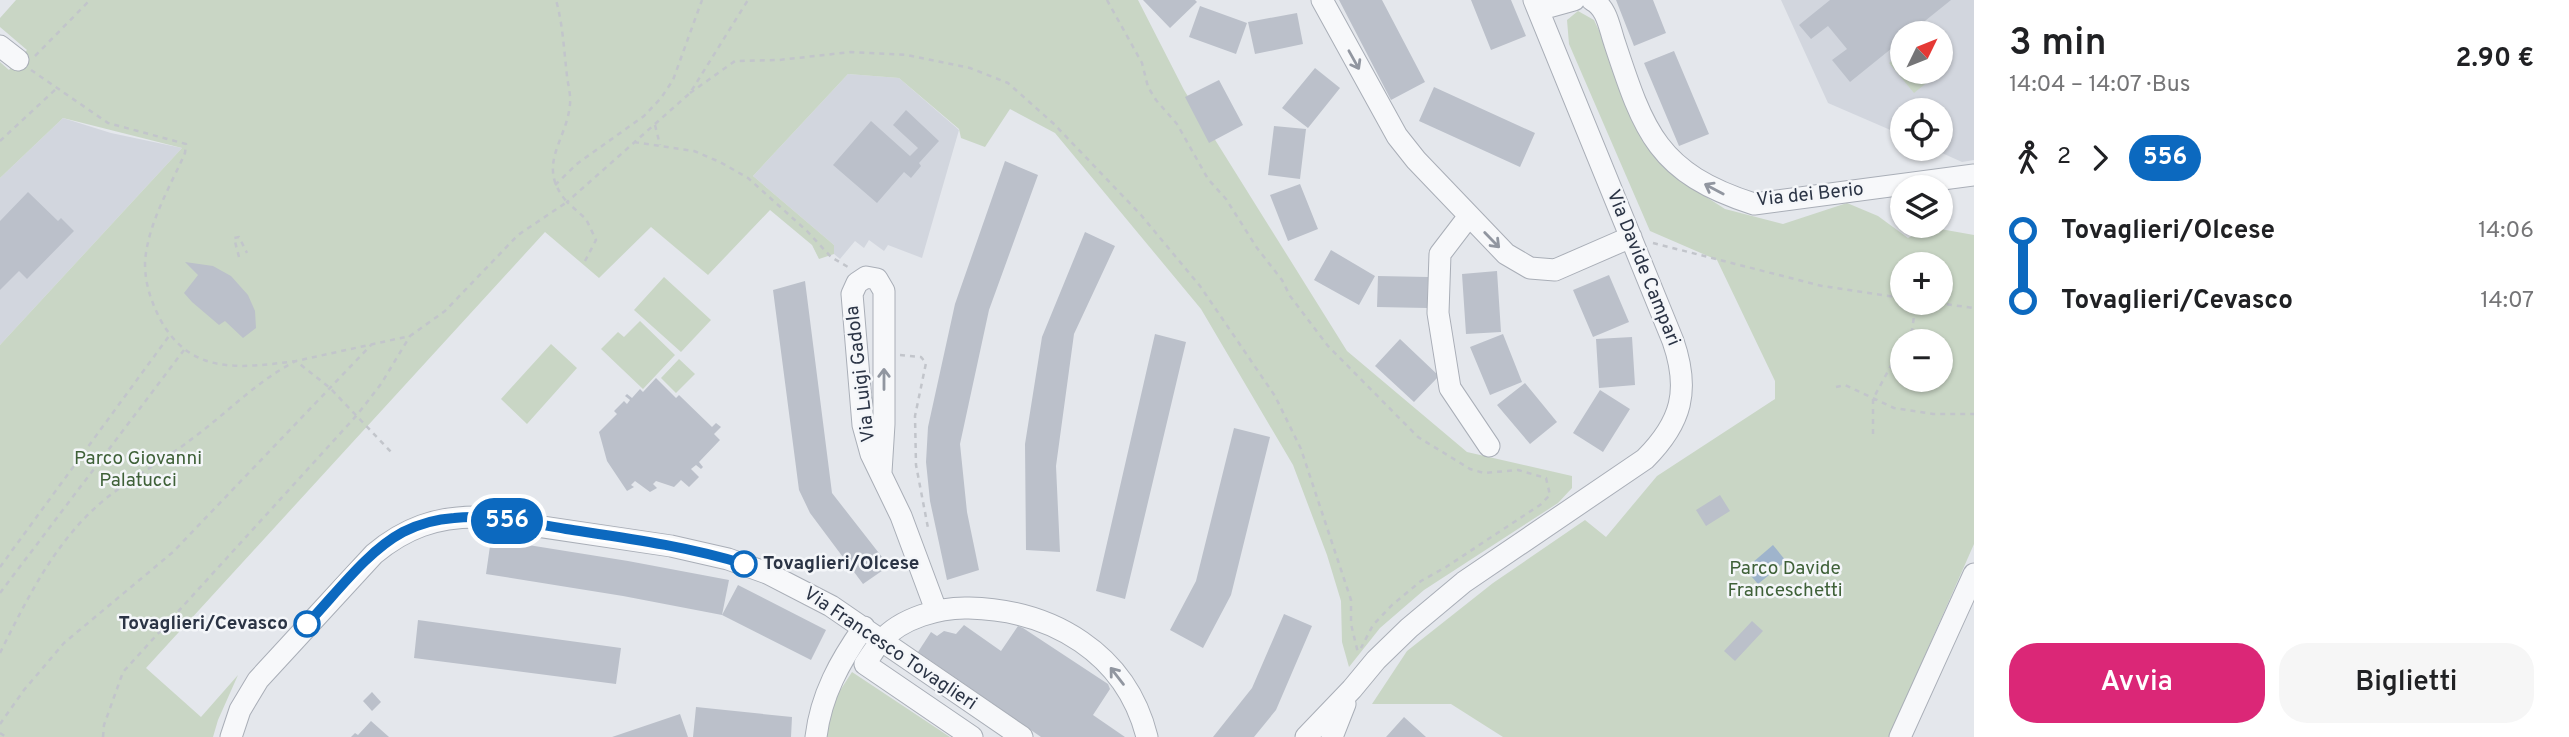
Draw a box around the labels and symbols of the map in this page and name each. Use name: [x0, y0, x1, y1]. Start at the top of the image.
north arrow: [1890, 21, 1953, 84]
one-way arrow: [1347, 50, 1361, 70]
street label: Via dei Berio: [1755, 177, 1865, 213]
one-way arrow: [1705, 181, 1725, 195]
street label: Via Davide Campari: [1601, 186, 1685, 350]
one-way arrow: [1483, 231, 1500, 248]
street label: Via Luigi Gadola: [841, 304, 881, 444]
one-way arrow: [877, 368, 891, 391]
park label: Parco Giovanni Palatucci: [74, 447, 202, 493]
line badge: 556: [467, 498, 547, 544]
marker: Tovaglieri/Olcese: [731, 551, 757, 577]
place label: Tovaglieri/Olcese: [763, 552, 919, 576]
park label: Parco Davide Franceschetti: [1728, 557, 1842, 603]
street label: Via Francesco Tovaglieri: [799, 582, 981, 716]
marker: Tovaglieri/Cevasco: [294, 611, 320, 637]
place label: Tovaglieri/Cevasco: [118, 612, 288, 636]
one-way arrow: [1110, 668, 1125, 686]

